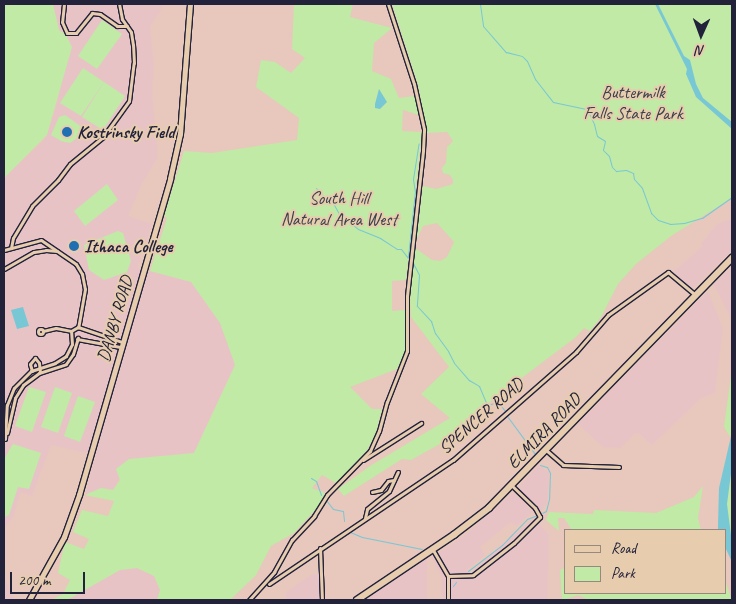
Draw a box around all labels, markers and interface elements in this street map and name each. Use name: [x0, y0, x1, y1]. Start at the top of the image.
north arrow: [676, 10, 726, 60]
text: N: [696, 42, 705, 59]
park label: Buttermilk Falls State Park: [583, 82, 683, 125]
place label: Kostrinsky Field: [77, 121, 174, 143]
marker: Kostrinsky Field: [61, 126, 73, 138]
park label: South Hill Natural Area West: [281, 188, 397, 230]
place label: Ithaca College: [84, 235, 173, 257]
marker: Ithaca College: [68, 240, 80, 252]
street label: DANBY ROAD: [92, 273, 138, 365]
street label: SPENCER ROAD: [434, 373, 528, 459]
street label: ELMIRA ROAD: [503, 389, 585, 473]
legend: [564, 529, 726, 594]
text: Road: [611, 539, 636, 558]
scale bar: [12, 562, 88, 594]
text: Park: [611, 564, 635, 583]
text: 200 m: [18, 571, 50, 590]

